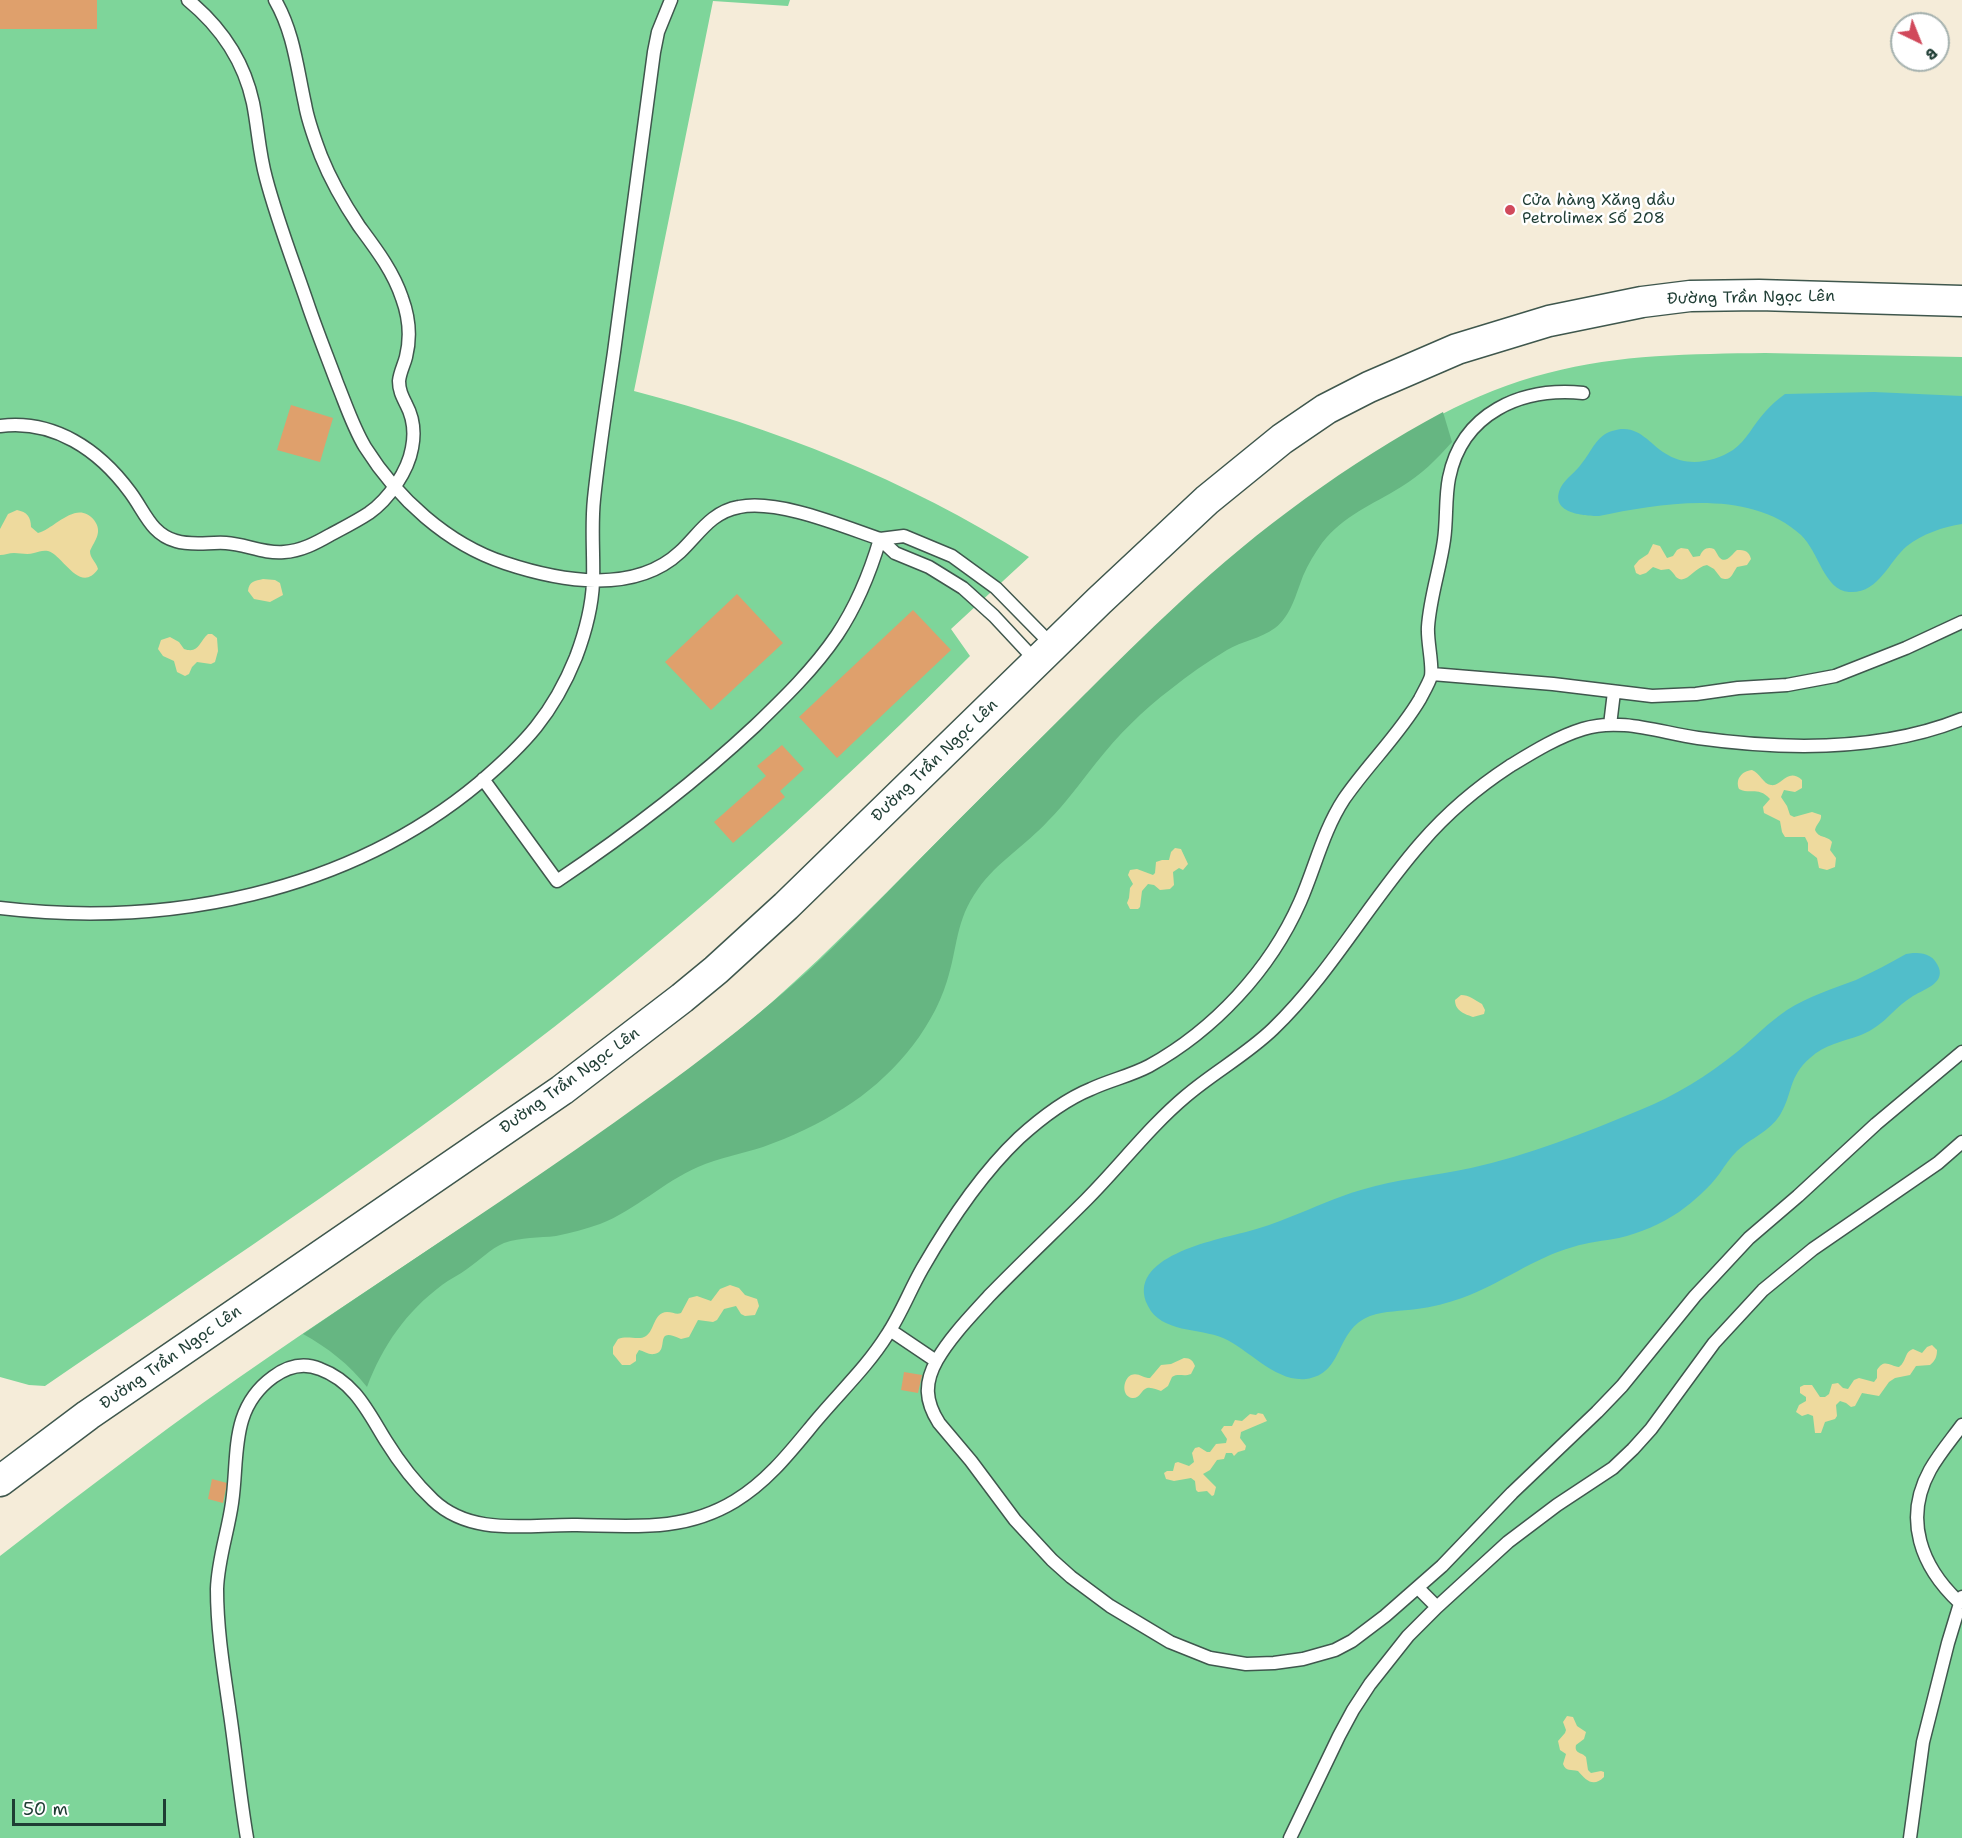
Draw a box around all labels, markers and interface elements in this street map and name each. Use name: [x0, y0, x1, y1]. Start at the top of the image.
north arrow: [1890, 12, 1950, 72]
text: B: [1920, 43, 1942, 65]
place label: Cửa hàng Xăng dầu Petrolimex Số 208: [1522, 191, 1675, 229]
marker: Cửa hàng Xăng dầu Petrolimex Số 208: [1503, 203, 1517, 217]
street label: Đường Trần Ngọc Lên: [1667, 287, 1835, 309]
street label: Đường Trần Ngọc Lên: [868, 696, 1002, 826]
street label: Đường Trần Ngọc Lên: [496, 1024, 644, 1138]
street label: Đường Trần Ngọc Lên: [97, 1302, 245, 1414]
scale bar: [15, 1787, 170, 1825]
text: 50 m: [23, 1797, 68, 1821]

